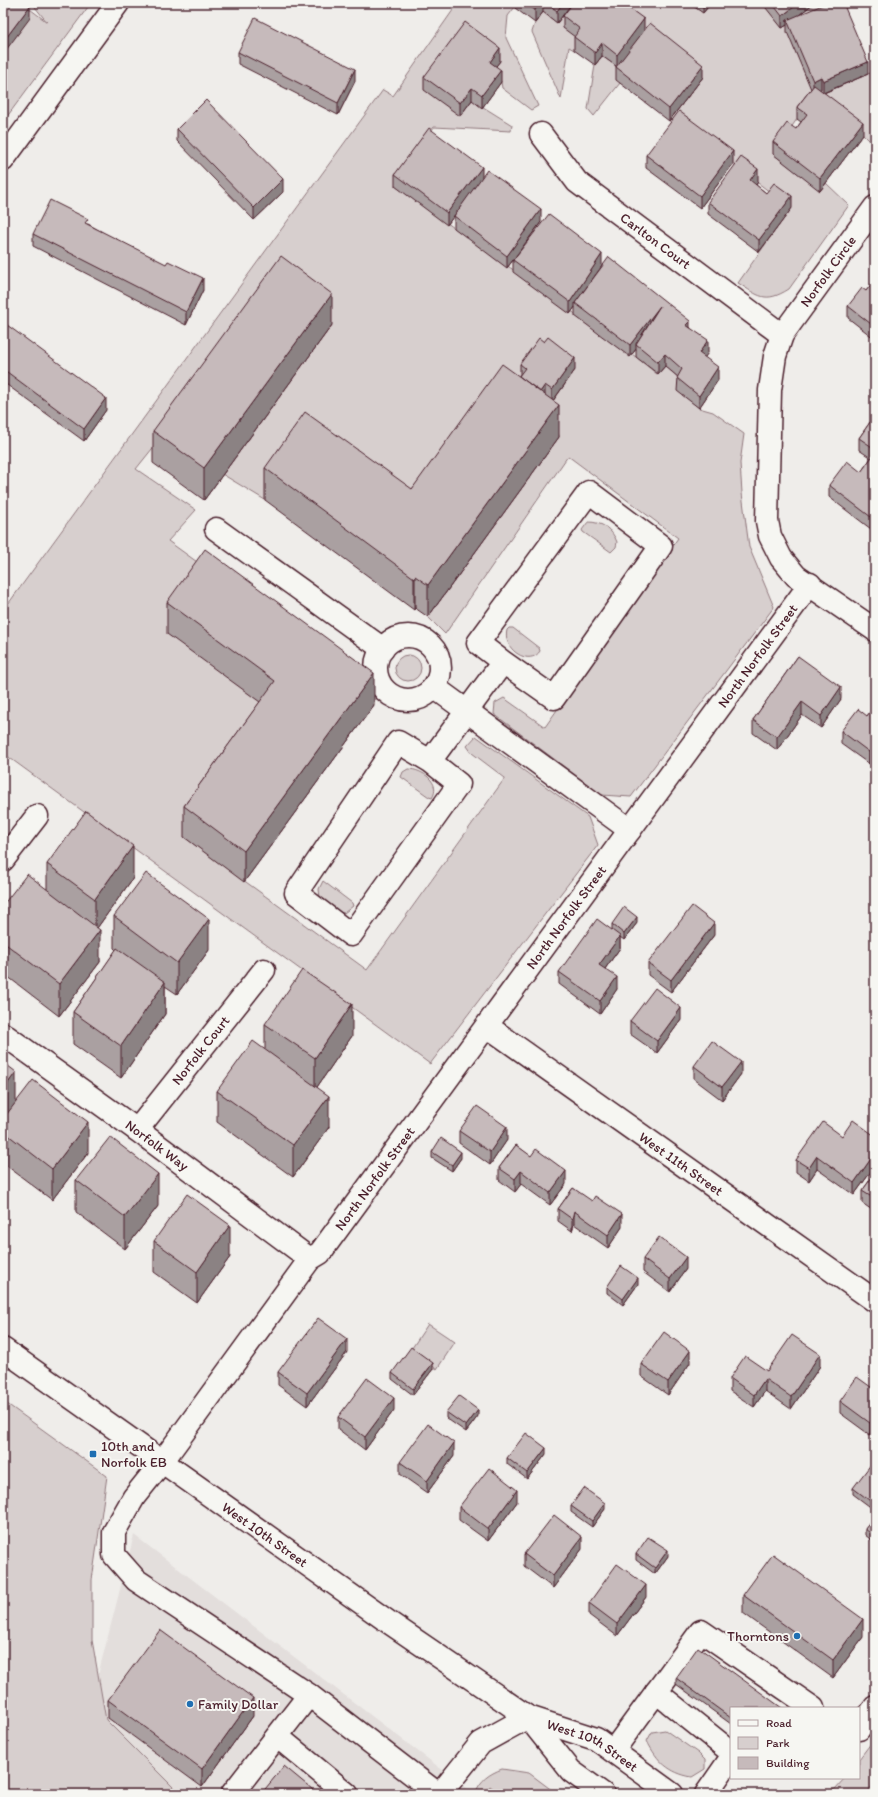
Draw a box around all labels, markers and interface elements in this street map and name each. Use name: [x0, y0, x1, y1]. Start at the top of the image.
street label: Carlton Court: [617, 209, 694, 273]
street label: Norfolk Circle: [797, 232, 860, 310]
street label: North Norfolk Street: [714, 601, 801, 711]
street label: North Norfolk Street: [523, 862, 610, 973]
street label: Norfolk Court: [168, 1012, 233, 1088]
street label: Norfolk Way: [122, 1116, 192, 1175]
street label: North Norfolk Street: [331, 1124, 419, 1234]
street label: West 11th Street: [636, 1128, 726, 1200]
place label: 10th and Norfolk EB: [101, 1438, 167, 1471]
marker: 10th and Norfolk EB: [88, 1449, 98, 1459]
street label: West 10th Street: [218, 1499, 311, 1571]
place label: Thorntons: [727, 1628, 789, 1645]
marker: Thorntons: [792, 1631, 802, 1641]
place label: Family Dollar: [198, 1696, 279, 1713]
marker: Family Dollar: [185, 1699, 195, 1709]
legend: [730, 1707, 860, 1779]
street label: West 10th Street: [544, 1716, 641, 1776]
text: Road: [766, 1716, 792, 1730]
text: Park: [766, 1736, 790, 1750]
text: Building: [766, 1756, 810, 1770]

